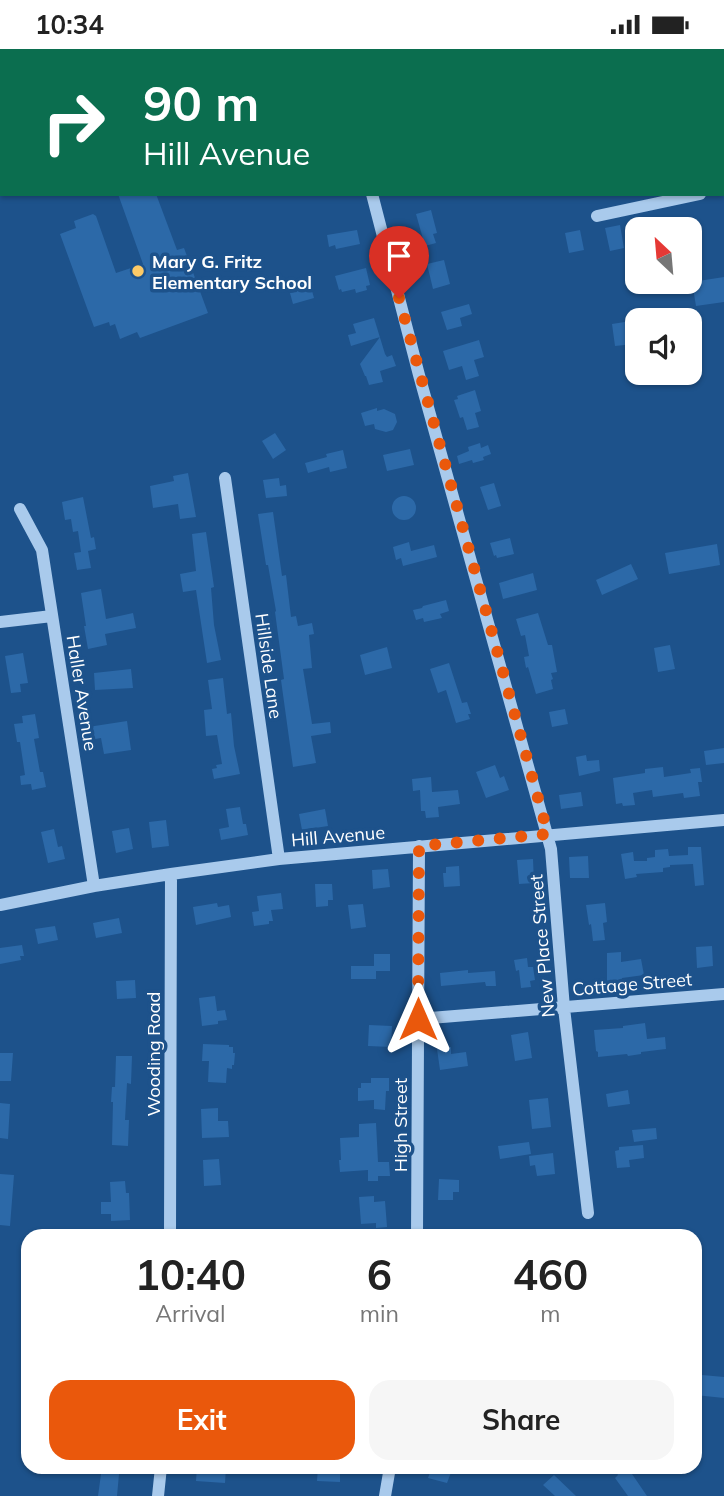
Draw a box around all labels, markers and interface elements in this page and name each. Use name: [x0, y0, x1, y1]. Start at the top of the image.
text: 10:34: [35, 8, 104, 41]
text: 90 m: [143, 72, 259, 133]
icon: right: [28, 77, 119, 168]
text: Hill Avenue: [143, 133, 310, 173]
north arrow: [625, 217, 702, 294]
map controls: [625, 217, 702, 385]
pin: [369, 226, 429, 298]
icon: arrive: [380, 237, 418, 275]
place label: Mary G. Fritz Elementary School: [152, 250, 312, 294]
marker: Mary G. Fritz Elementary School: [130, 263, 146, 279]
button: sound: [625, 308, 702, 385]
street label: Hillside Lane: [250, 612, 288, 720]
street label: Haller Avenue: [61, 633, 103, 753]
street label: Hill Avenue: [290, 820, 386, 852]
street label: New Place Street: [524, 874, 560, 1018]
street label: Cottage Street: [571, 967, 693, 1001]
position arrow: [381, 982, 455, 1056]
street label: Wooding Road: [142, 992, 165, 1116]
street label: High Street: [389, 1078, 412, 1172]
text: 10:40: [135, 1248, 246, 1301]
text: 6: [367, 1248, 392, 1301]
text: 460: [513, 1248, 588, 1301]
text: Arrival: [155, 1299, 226, 1328]
text: min: [360, 1299, 399, 1328]
text: m: [540, 1299, 561, 1328]
button: Exit: [49, 1380, 355, 1460]
button: Share: [369, 1380, 674, 1460]

